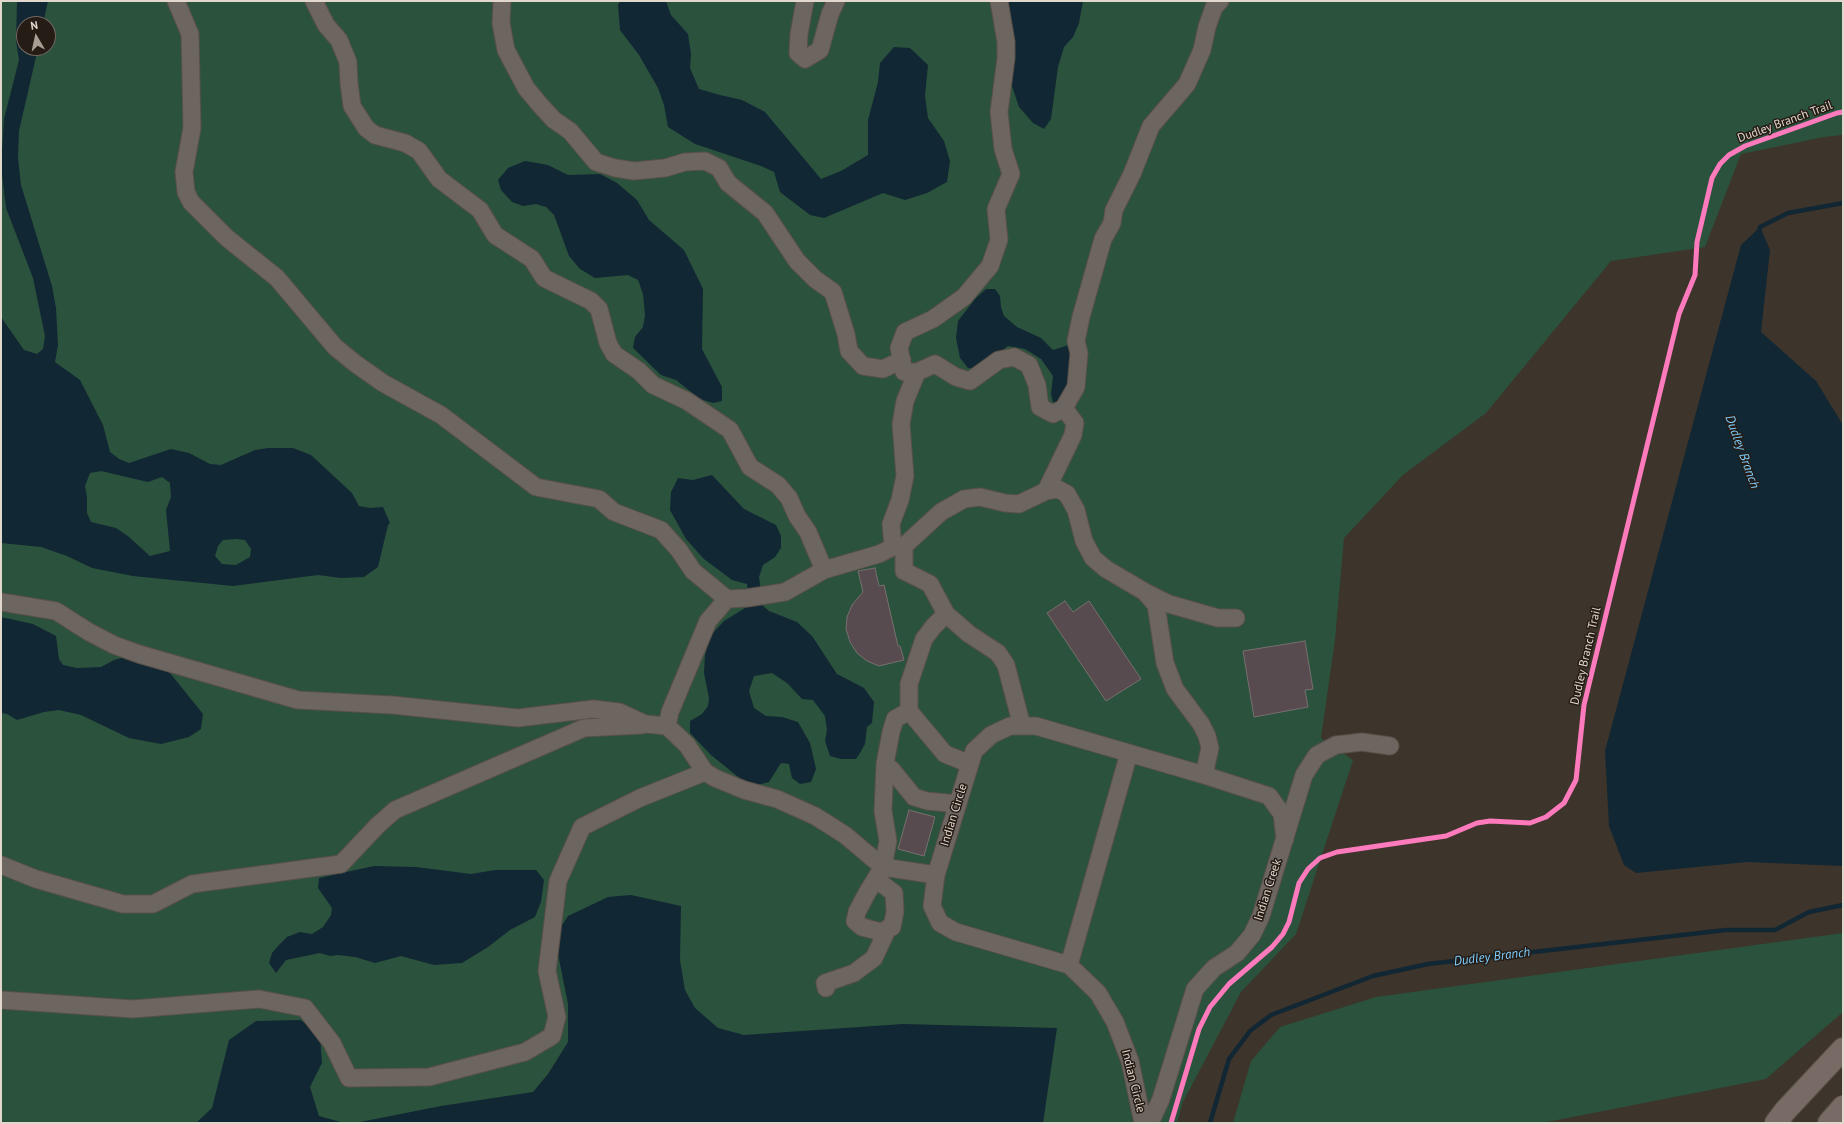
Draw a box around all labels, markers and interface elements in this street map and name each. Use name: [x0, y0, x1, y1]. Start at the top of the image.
north arrow: [16, 16, 56, 56]
text: N: [30, 18, 39, 33]
street label: Dudley Branch Trail: [1736, 98, 1834, 146]
water label: Dudley Branch: [1722, 413, 1762, 491]
street label: Dudley Branch Trail: [1568, 606, 1604, 706]
street label: Indian Circle: [938, 782, 970, 848]
street label: Indian Creek: [1251, 857, 1285, 923]
water label: Dudley Branch: [1453, 945, 1531, 969]
street label: Indian Circle: [1118, 1048, 1148, 1114]

